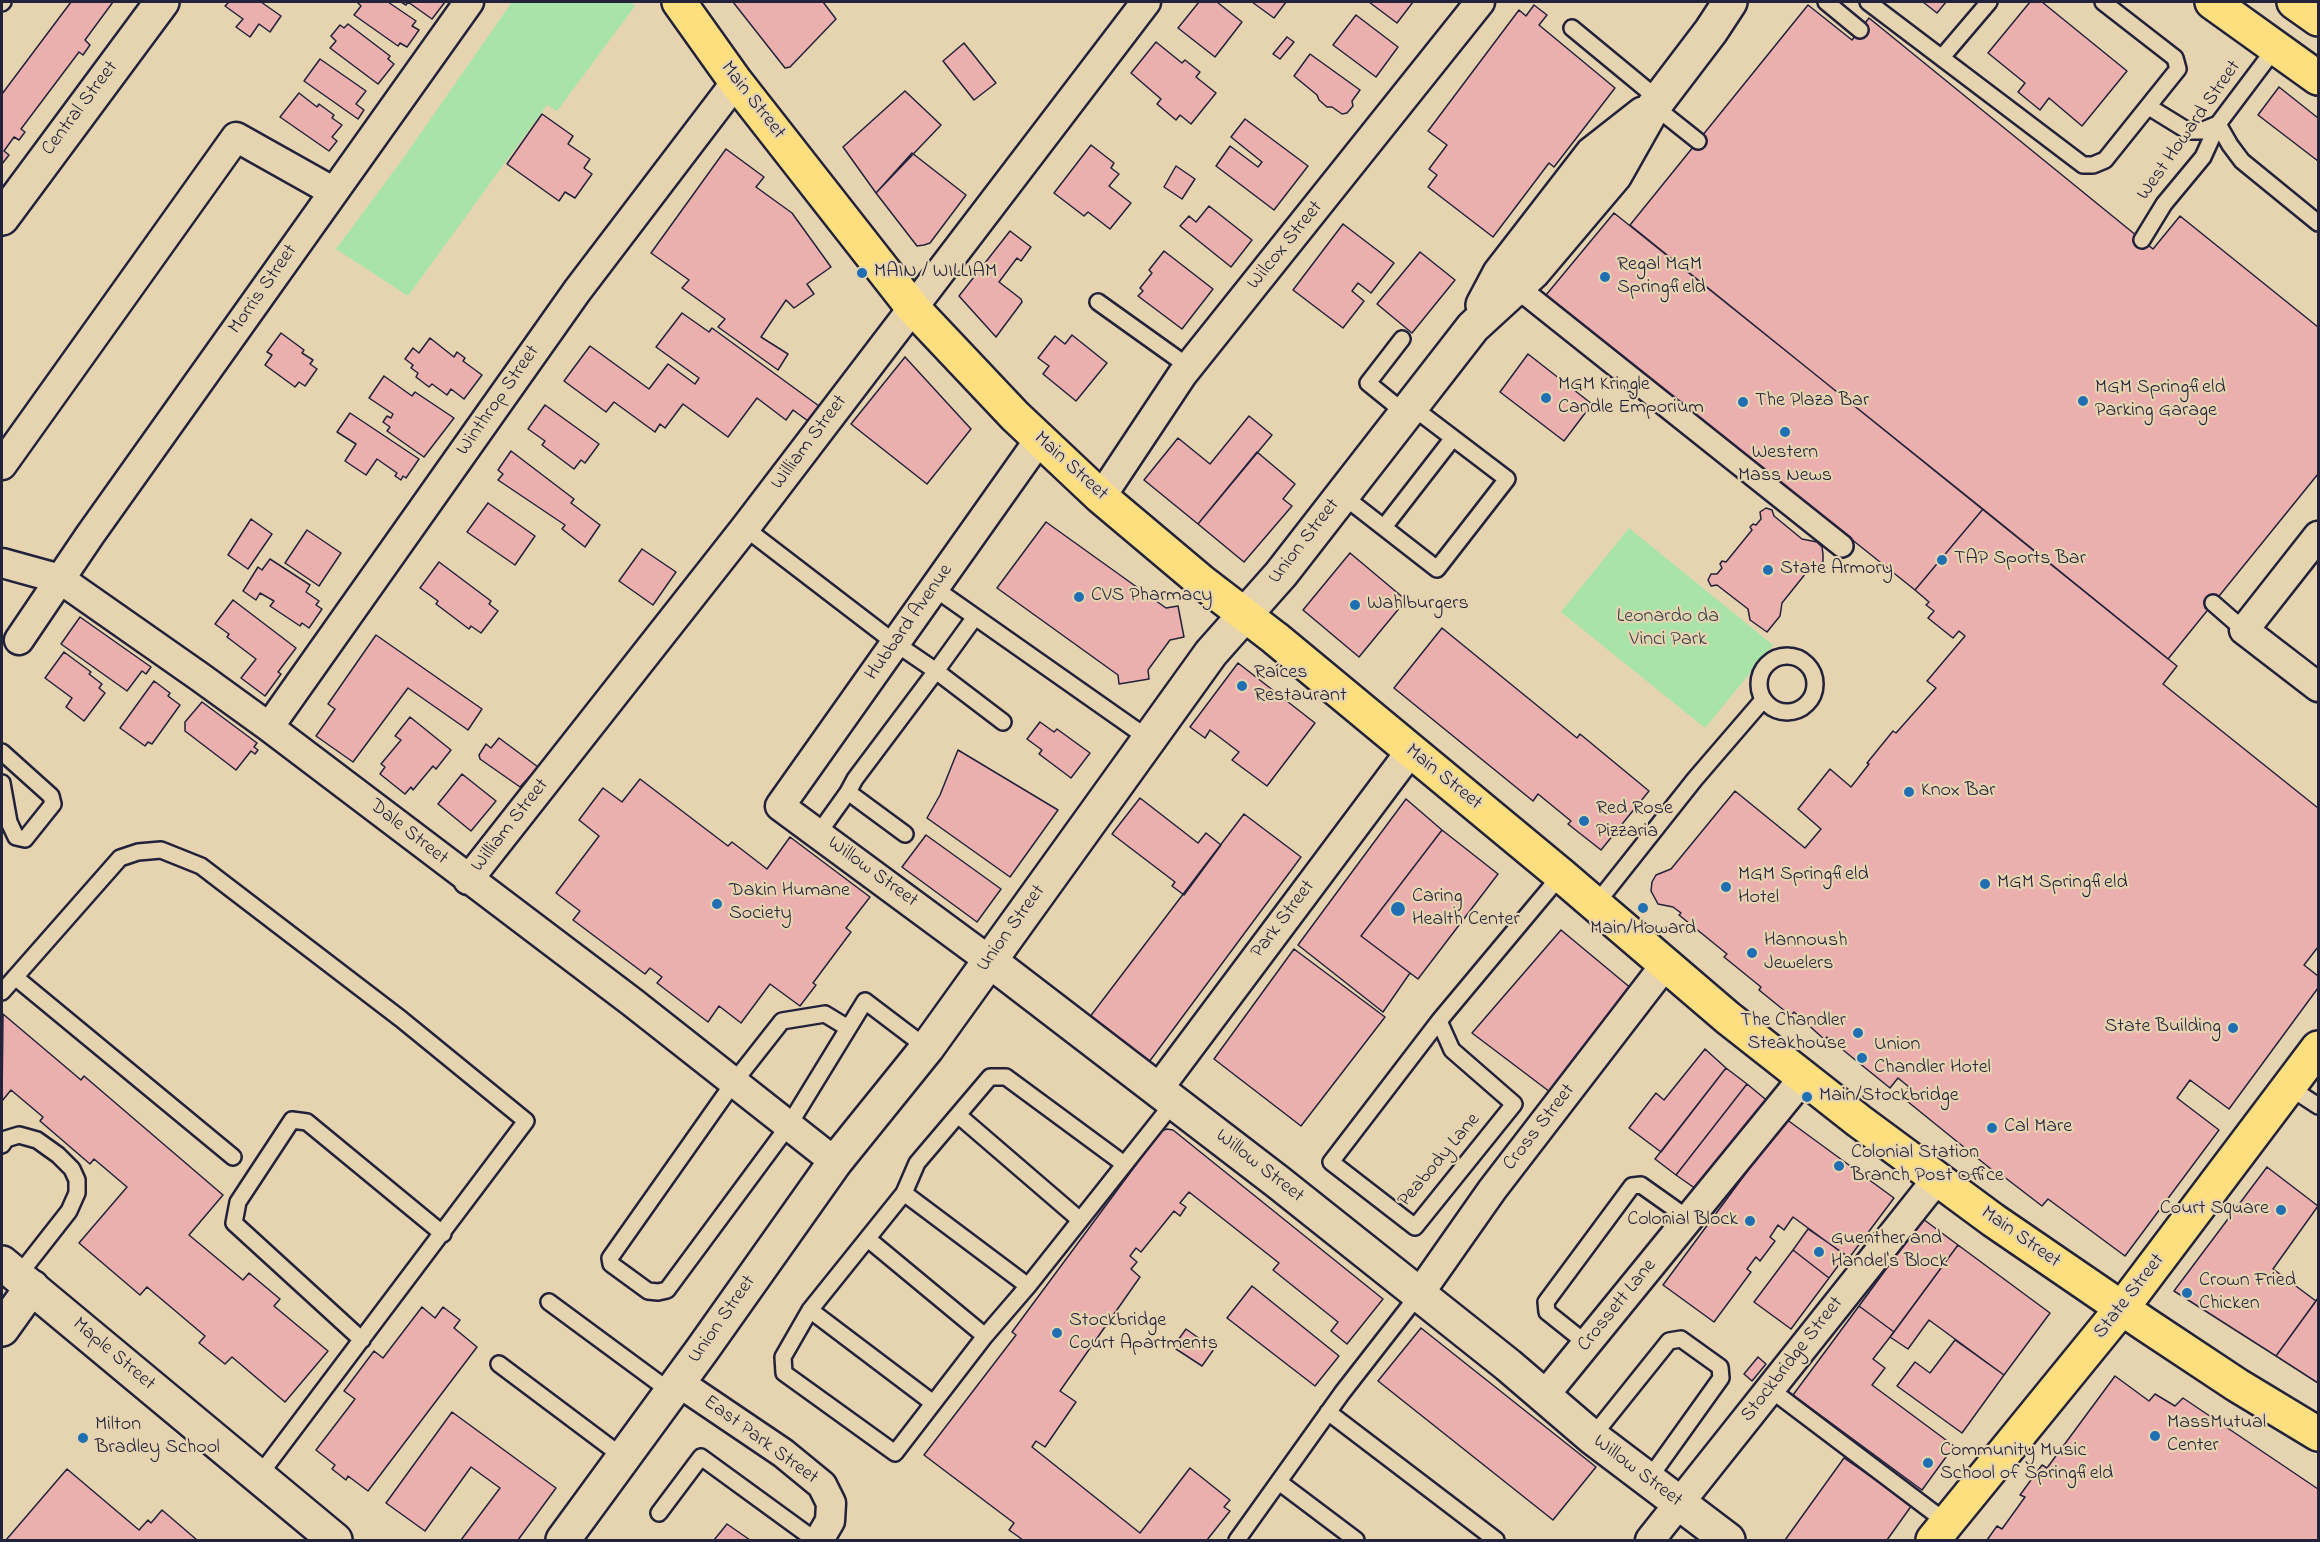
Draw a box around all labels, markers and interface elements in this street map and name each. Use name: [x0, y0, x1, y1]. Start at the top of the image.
street label: West Howard Street: [2133, 56, 2247, 206]
street label: Central Street: [38, 57, 124, 161]
street label: Main Street: [714, 57, 790, 145]
street label: Wilcox Street: [1243, 197, 1329, 295]
street label: Morris Street: [224, 240, 304, 340]
place label: Regal MGM Springfield: [1617, 254, 1706, 301]
place label: MAIN / WILLIAM: [874, 261, 997, 285]
marker: MAIN / WILLIAM: [855, 266, 869, 280]
marker: Regal MGM Springfield: [1598, 270, 1612, 284]
street label: Winthrop Street: [452, 341, 546, 461]
place label: MGM Kringle Candle Emporium: [1558, 374, 1704, 421]
place label: MGM Springfield Parking Garage: [2095, 377, 2226, 424]
place label: The Plaza Bar: [1755, 390, 1869, 414]
street label: William Street: [767, 391, 853, 495]
marker: MGM Kringle Candle Emporium: [1539, 391, 1553, 405]
marker: MGM Springfield Parking Garage: [2076, 394, 2090, 408]
marker: The Plaza Bar: [1736, 395, 1750, 409]
marker: Western Mass News: [1778, 425, 1792, 439]
street label: Main Street: [1028, 427, 1112, 507]
place label: Western Mass News: [1738, 442, 1832, 489]
street label: Union Street: [1264, 495, 1346, 589]
place label: TAP Sports Bar: [1954, 548, 2086, 572]
marker: TAP Sports Bar: [1935, 553, 1949, 567]
place label: State Armory: [1780, 558, 1893, 582]
street label: Hubbard Avenue: [861, 560, 959, 686]
marker: State Armory: [1761, 563, 1775, 577]
place label: CVS Pharmacy: [1091, 585, 1212, 609]
marker: CVS Pharmacy: [1072, 590, 1086, 604]
place label: Wahlburgers: [1367, 593, 1469, 617]
marker: Wahlburgers: [1348, 598, 1362, 612]
park label: Leonardo da Vinci Park: [1617, 606, 1719, 653]
place label: Raíces Restaurant: [1254, 662, 1347, 709]
marker: Raíces Restaurant: [1235, 679, 1249, 693]
street label: Main Street: [1400, 740, 1486, 816]
street label: William Street: [467, 774, 555, 878]
place label: Knox Bar: [1921, 780, 1995, 804]
marker: Knox Bar: [1902, 785, 1916, 799]
street label: Dale Street: [364, 795, 452, 871]
place label: Red Rose Pizzaria: [1596, 798, 1673, 845]
marker: Red Rose Pizzaria: [1577, 814, 1591, 828]
street label: Willow Street: [822, 832, 922, 914]
place label: MGM Springfield Hotel: [1738, 864, 1869, 911]
place label: MGM Springfield: [1997, 872, 2128, 896]
street label: Park Street: [1247, 876, 1321, 964]
marker: MGM Springfield: [1978, 877, 1992, 891]
place label: Dakin Humane Society: [729, 880, 850, 927]
marker: MGM Springfield Hotel: [1719, 880, 1733, 894]
street label: Union Street: [972, 881, 1052, 977]
place label: Caring Health Center: [1412, 886, 1520, 933]
marker: Dakin Humane Society: [710, 897, 724, 911]
marker: Caring Health Center: [1389, 900, 1407, 918]
marker: Main/Howard: [1636, 901, 1650, 915]
place label: Main/Howard: [1590, 918, 1696, 942]
place label: Hannoush Jewelers: [1764, 930, 1848, 977]
marker: Hannoush Jewelers: [1745, 946, 1759, 960]
place label: The Chandler Steakhouse: [1740, 1010, 1846, 1057]
place label: State Building: [2104, 1016, 2221, 1040]
marker: State Building: [2226, 1021, 2240, 1035]
marker: The Chandler Steakhouse: [1851, 1026, 1865, 1040]
place label: Union Chandler Hotel: [1874, 1034, 1991, 1081]
marker: Union Chandler Hotel: [1855, 1051, 1869, 1065]
street label: Cross Street: [1499, 1080, 1581, 1176]
place label: Main/Stockbridge: [1819, 1085, 1959, 1109]
marker: Main/Stockbridge: [1800, 1090, 1814, 1104]
street label: Peabody Lane: [1394, 1109, 1486, 1213]
place label: Cal Mare: [2004, 1116, 2072, 1140]
marker: Cal Mare: [1985, 1121, 1999, 1135]
street label: Willow Street: [1210, 1125, 1308, 1209]
place label: Colonial Station Branch Post Office: [1851, 1142, 2004, 1189]
marker: Colonial Station Branch Post Office: [1832, 1159, 1846, 1173]
place label: Court Square: [2160, 1198, 2269, 1222]
street label: Main Street: [1976, 1202, 2064, 1274]
marker: Court Square: [2274, 1203, 2288, 1217]
place label: Colonial Block: [1627, 1209, 1738, 1233]
marker: Colonial Block: [1743, 1214, 1757, 1228]
place label: Guenther and Handel's Block: [1831, 1228, 1948, 1275]
marker: Guenther and Handel's Block: [1812, 1245, 1826, 1259]
street label: State Street: [2089, 1250, 2171, 1344]
street label: Crossett Lane: [1573, 1255, 1663, 1357]
place label: Crown Fried Chicken: [2199, 1270, 2296, 1317]
street label: Union Street: [684, 1271, 762, 1369]
marker: Crown Fried Chicken: [2180, 1286, 2194, 1300]
street label: Stockbridge Street: [1737, 1293, 1849, 1427]
place label: Stockbridge Court Apartments: [1069, 1310, 1218, 1357]
street label: Maple Street: [67, 1313, 159, 1397]
marker: Stockbridge Court Apartments: [1050, 1326, 1064, 1340]
street label: East Park Street: [698, 1391, 822, 1491]
place label: MassMutual Center: [2167, 1412, 2266, 1459]
place label: Milton Bradley School: [95, 1414, 220, 1461]
marker: MassMutual Center: [2148, 1429, 2162, 1443]
marker: Milton Bradley School: [76, 1431, 90, 1445]
street label: Willow Street: [1588, 1431, 1686, 1513]
place label: Community Music School of Springfield: [1940, 1440, 2113, 1487]
marker: Community Music School of Springfield: [1921, 1456, 1935, 1470]

